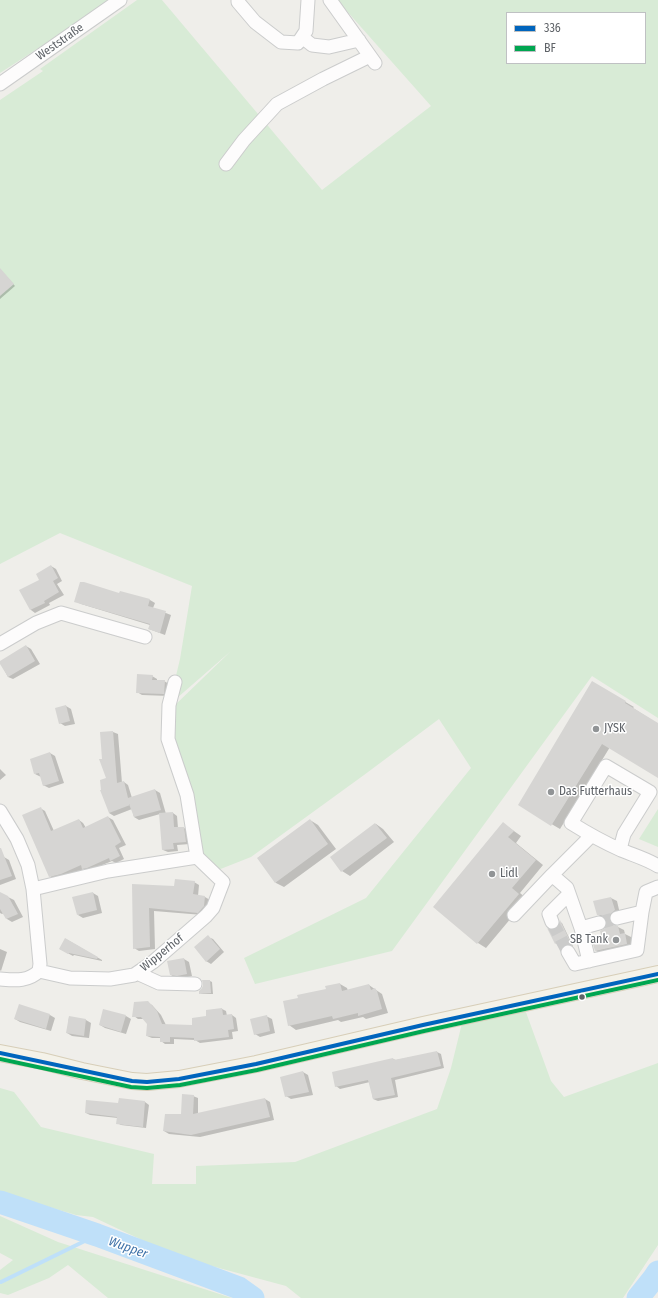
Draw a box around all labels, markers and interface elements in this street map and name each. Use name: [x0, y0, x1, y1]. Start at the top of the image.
legend: [506, 12, 646, 64]
street label: Weststraße: [33, 20, 87, 64]
text: 336: [544, 21, 561, 35]
text: BF: [544, 41, 556, 55]
place label: JYSK: [604, 722, 625, 736]
marker: JYSK: [591, 724, 601, 734]
place label: Das Futterhaus: [559, 785, 632, 799]
marker: Das Futterhaus: [546, 787, 556, 797]
place label: Lidl: [500, 867, 518, 881]
marker: Lidl: [487, 869, 497, 879]
street label: Wipperhof: [138, 931, 186, 975]
place label: SB Tank: [570, 933, 608, 947]
marker: SB Tank: [611, 935, 621, 945]
unlabelled marker: [577, 992, 587, 1002]
water label: Wupper: [106, 1234, 150, 1262]

